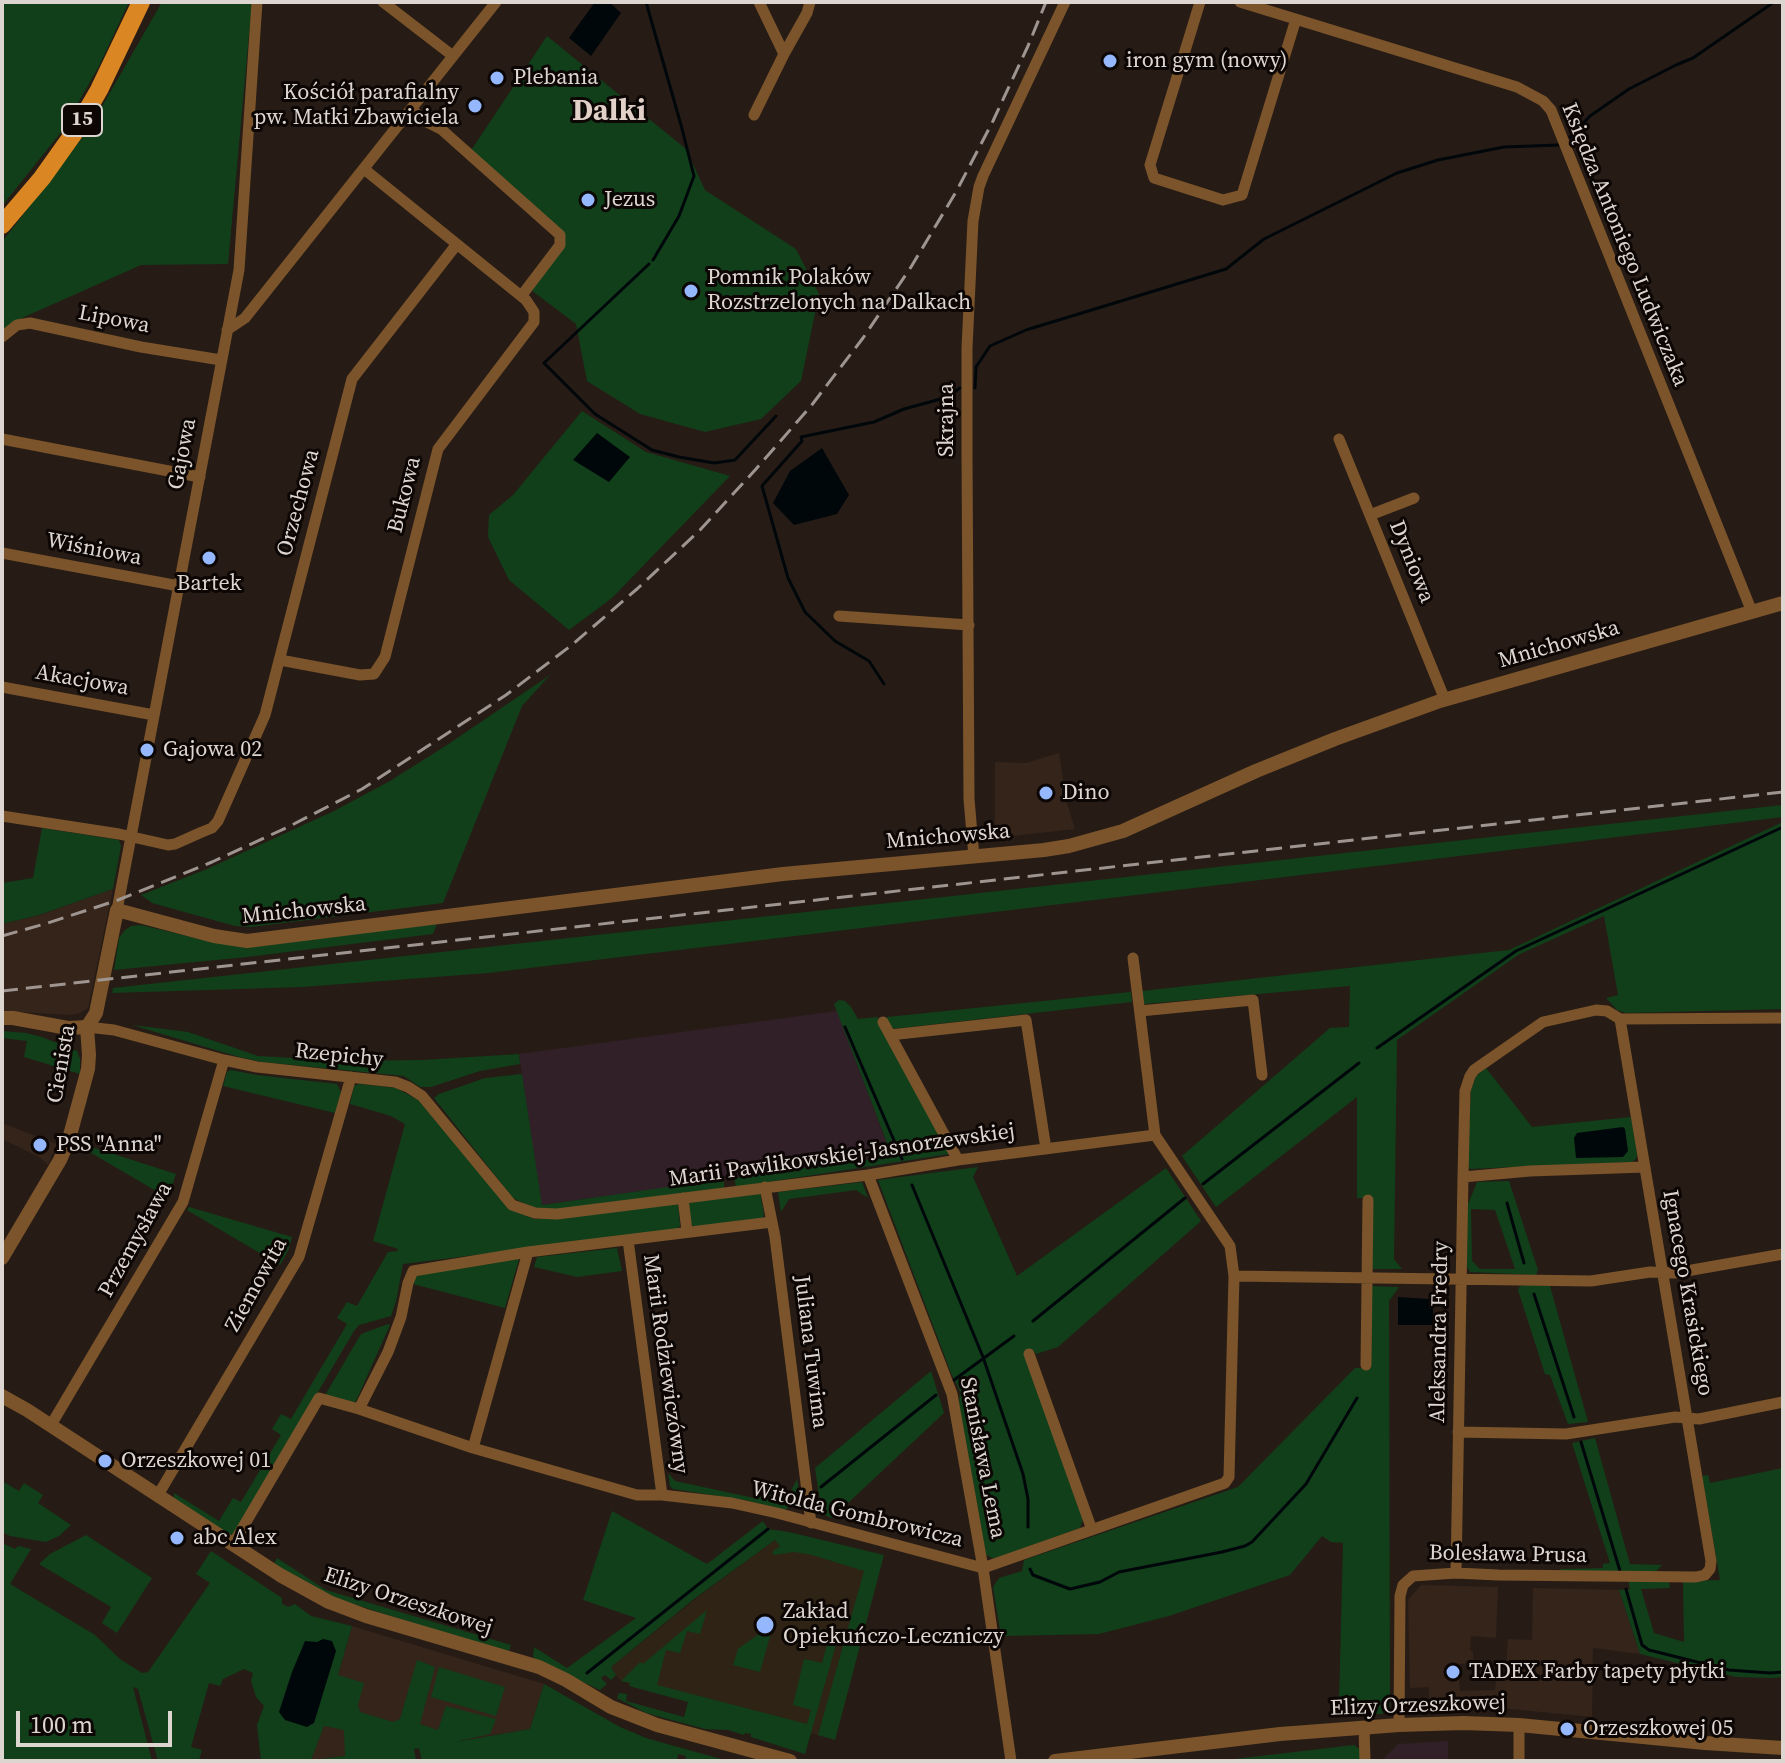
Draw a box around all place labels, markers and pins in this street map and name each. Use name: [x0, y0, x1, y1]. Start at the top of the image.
place label: iron gym (nowy): [1126, 48, 1287, 74]
marker: iron gym (nowy): [1101, 52, 1119, 70]
place label: Plebania: [513, 65, 598, 91]
marker: Plebania: [488, 69, 506, 87]
place label: Kościół parafialny pw. Matki Zbawiciela: [253, 80, 459, 132]
marker: Kościół parafialny pw. Matki Zbawiciela: [466, 97, 484, 115]
place label: Jezus: [604, 187, 655, 213]
marker: Jezus: [579, 191, 597, 209]
place label: Pomnik Polaków Rozstrzelonych na Dalkach: [707, 265, 971, 316]
marker: Pomnik Polaków Rozstrzelonych na Dalkach: [682, 282, 700, 300]
marker: Bartek: [200, 549, 218, 567]
place label: Bartek: [177, 571, 241, 597]
place label: Gajowa 02: [163, 737, 262, 763]
marker: Gajowa 02: [138, 741, 156, 759]
place label: Dino: [1062, 780, 1110, 806]
marker: Dino: [1037, 784, 1055, 802]
place label: PSS "Anna": [56, 1132, 162, 1158]
marker: PSS "Anna": [31, 1136, 49, 1154]
place label: Orzeszkowej 01: [121, 1448, 271, 1474]
marker: Orzeszkowej 01: [96, 1452, 114, 1470]
place label: abc Alex: [193, 1525, 277, 1551]
marker: abc Alex: [168, 1529, 186, 1547]
place label: Zakład Opiekuńczo-Leczniczy: [783, 1599, 1004, 1650]
marker: Zakład Opiekuńczo-Leczniczy: [754, 1614, 776, 1636]
place label: TADEX Farby tapety płytki: [1469, 1659, 1725, 1685]
marker: TADEX Farby tapety płytki: [1444, 1663, 1462, 1681]
place label: Orzeszkowej 05: [1583, 1716, 1733, 1742]
marker: Orzeszkowej 05: [1558, 1720, 1576, 1738]

